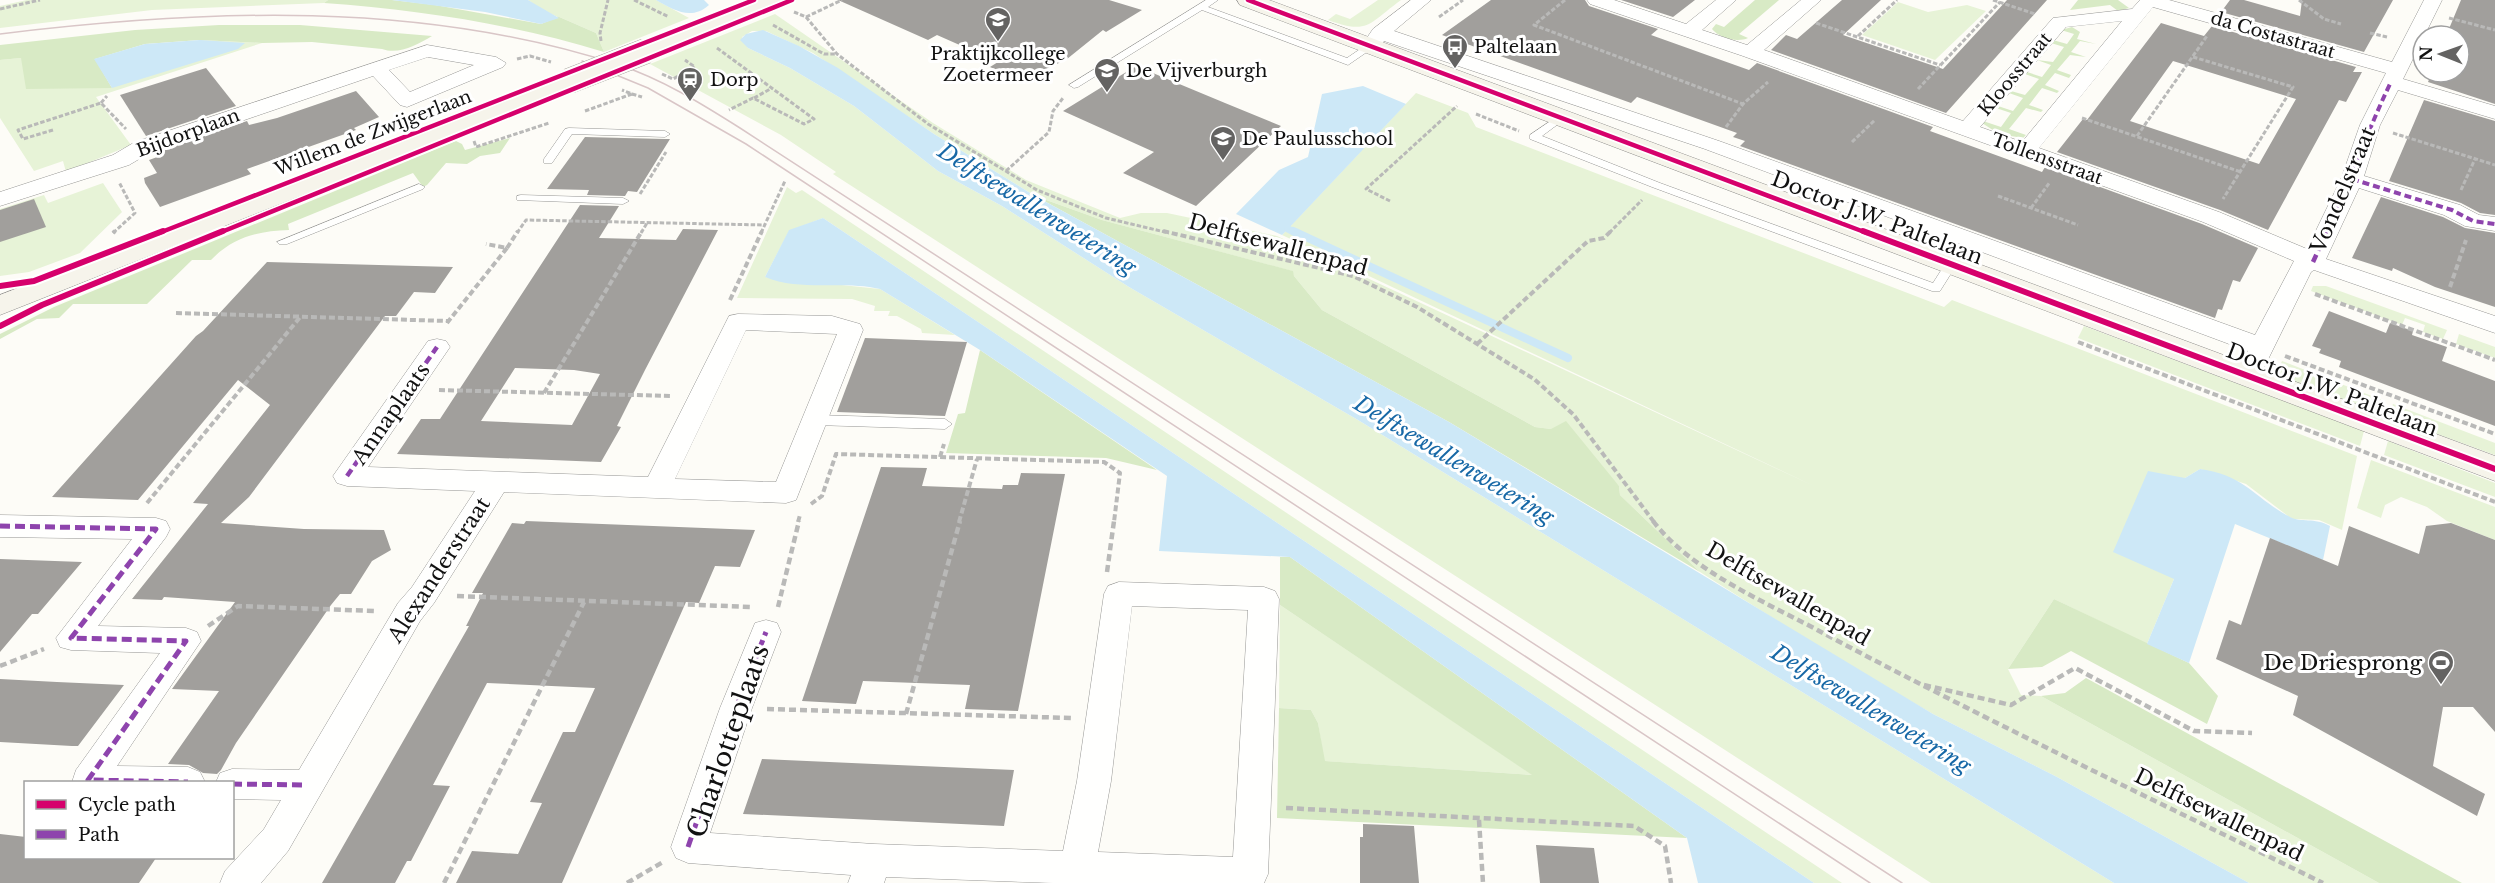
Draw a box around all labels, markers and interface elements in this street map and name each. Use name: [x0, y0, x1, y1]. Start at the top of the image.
school or university icon: Praktijkcollege Zoetermeer: [983, 5, 1013, 43]
street label: da Costastraat: [2208, 7, 2338, 63]
north arrow: [2411, 24, 2471, 84]
street label: Kloosstraat: [1974, 28, 2056, 120]
bus stop icon: Paltelaan: [1440, 32, 1470, 70]
place label: Paltelaan: [1474, 36, 1557, 58]
place label: Praktijkcollege Zoetermeer: [930, 43, 1066, 86]
text: N: [2416, 46, 2436, 61]
school or university icon: De Vijverburgh: [1092, 56, 1122, 94]
place label: De Vijverburgh: [1126, 60, 1267, 82]
station icon: Dorp: [675, 65, 705, 103]
place label: Dorp: [710, 69, 759, 91]
street label: Willem de Zwijgerlaan: [270, 85, 475, 181]
street label: Bijdorplaan: [133, 104, 243, 162]
street label: Vondelstraat: [2304, 123, 2381, 258]
school or university icon: De Paulusschool: [1208, 124, 1238, 162]
place label: De Paulusschool: [1242, 128, 1393, 150]
street label: Tollensstraat: [1988, 129, 2106, 189]
water label: Delftsewallenwetering: [932, 137, 1142, 282]
street label: Doctor J.W. Paltelaan: [1768, 166, 1986, 270]
street label: Delftsewallenpad: [1185, 209, 1371, 281]
street label: Doctor J.W. Paltelaan: [2223, 338, 2441, 442]
street label: Annaplaats: [346, 358, 436, 471]
water label: Delftsewallenwetering: [1348, 389, 1560, 531]
street label: Alexanderstraat: [382, 492, 496, 649]
street label: Delftsewallenpad: [1701, 537, 1875, 651]
water label: Delftsewallenwetering: [1765, 638, 1977, 780]
street label: Charlotteplaats: [680, 640, 776, 842]
sports icon: De Driesprong: [2426, 648, 2456, 686]
place label: De Driesprong: [2263, 650, 2422, 676]
street label: Delftsewallenpad: [2130, 763, 2308, 867]
legend: [24, 781, 234, 859]
text: Cycle path: [78, 794, 176, 816]
text: Path: [78, 824, 119, 846]

